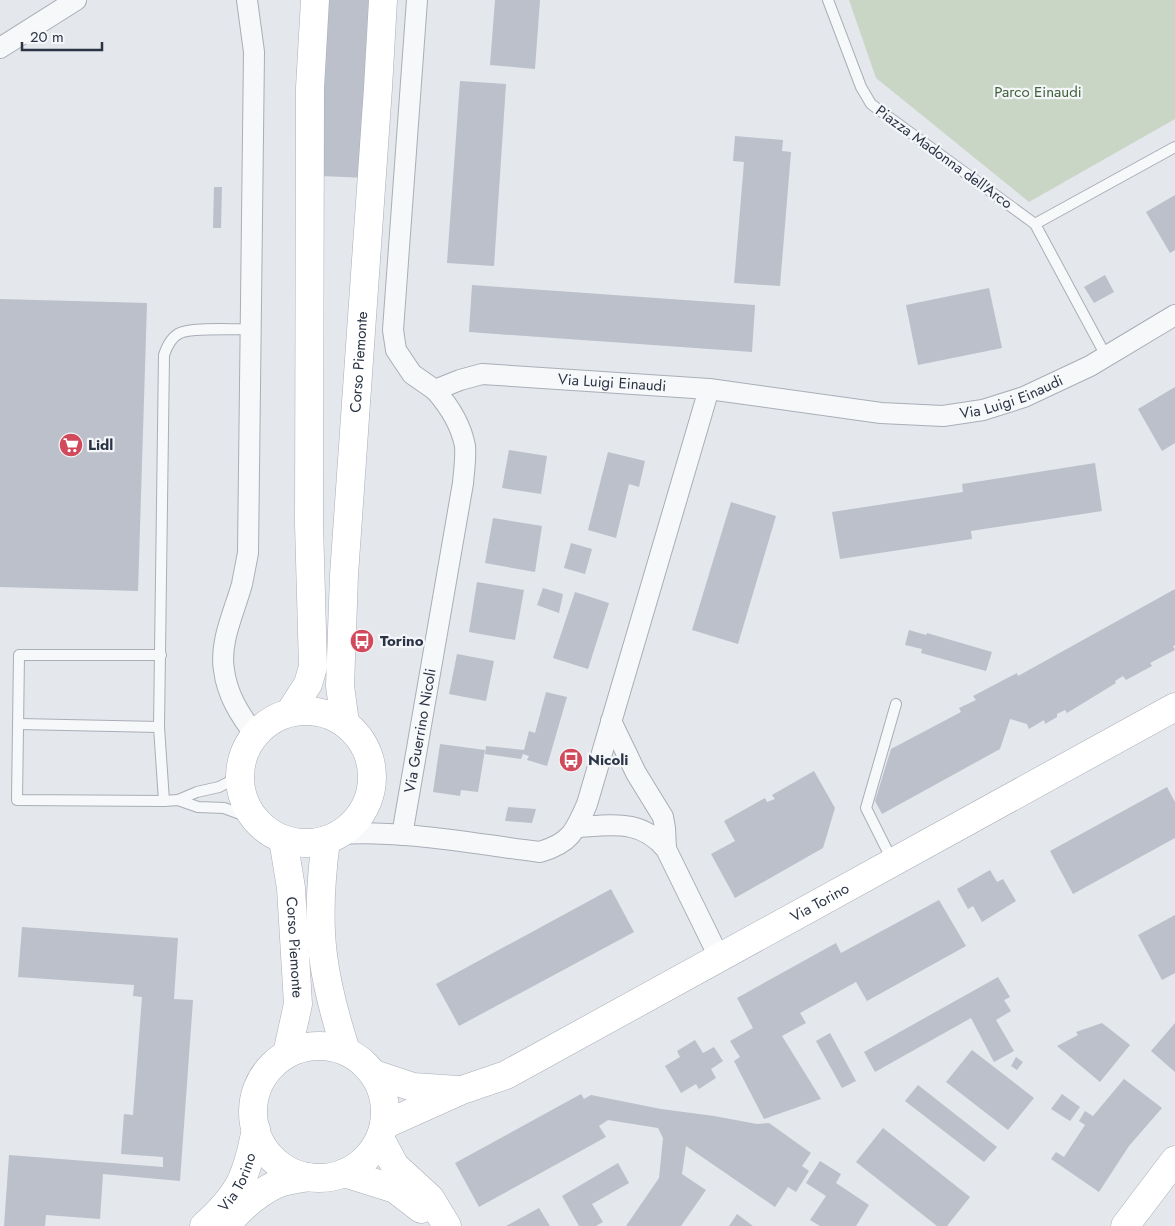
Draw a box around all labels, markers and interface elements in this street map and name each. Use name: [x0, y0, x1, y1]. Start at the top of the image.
scale bar: [22, 20, 102, 52]
text: 20 m: [30, 26, 64, 48]
park label: Parco Einaudi: [994, 81, 1082, 103]
street label: Piazza Madonna dell'Arco: [871, 100, 1017, 214]
street label: Corso Piemonte: [344, 310, 373, 413]
street label: Via Luigi Einaudi: [557, 368, 667, 397]
street label: Via Luigi Einaudi: [958, 369, 1067, 424]
supermarket icon: Lidl: [58, 432, 84, 458]
place label: Lidl: [88, 434, 113, 456]
bus stop icon: Torino: [349, 628, 375, 654]
place label: Torino: [380, 630, 424, 652]
street label: Via Guerrino Nicoli: [399, 667, 442, 794]
bus stop icon: Nicoli: [558, 747, 584, 773]
place label: Nicoli: [588, 749, 629, 771]
street label: Via Torino: [786, 877, 853, 928]
street label: Corso Piemonte: [281, 896, 309, 999]
street label: Via Torino: [213, 1150, 261, 1217]

